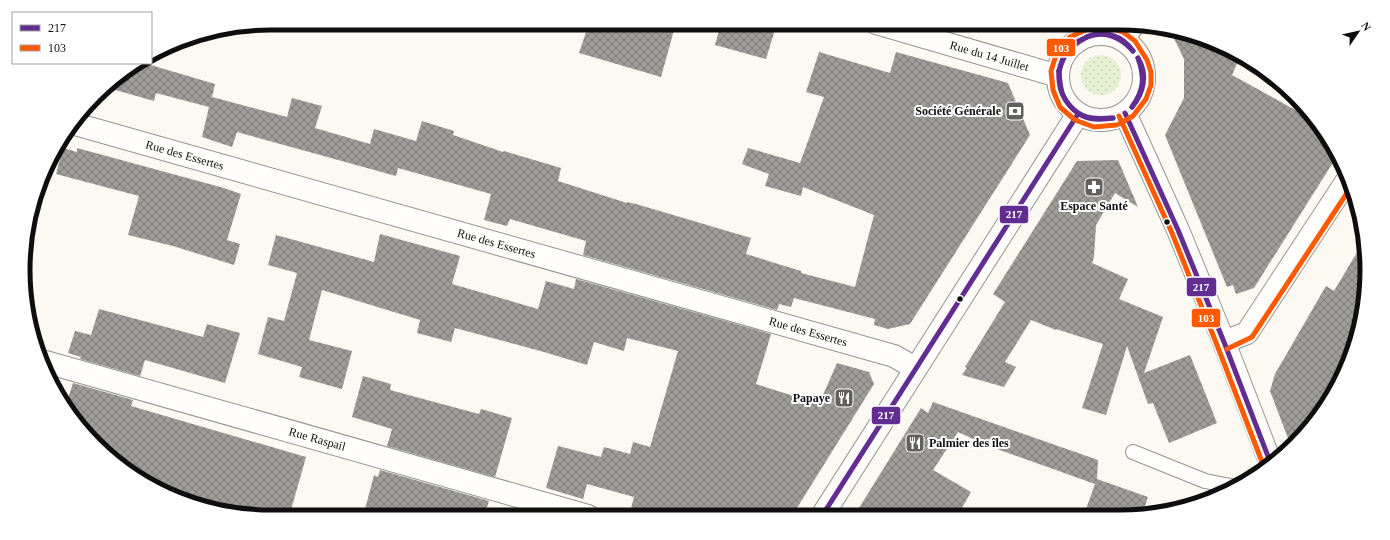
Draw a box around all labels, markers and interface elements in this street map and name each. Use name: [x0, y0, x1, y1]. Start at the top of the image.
legend: [12, 12, 152, 64]
north arrow: [1338, 12, 1378, 52]
text: N: [1359, 20, 1374, 33]
text: 217: [48, 21, 66, 35]
street label: Rue du 14 Juillet: [948, 38, 1031, 74]
line badge: 103: [1046, 38, 1076, 57]
text: 103: [48, 41, 66, 55]
text: 103: [1053, 42, 1070, 54]
bank icon: Société Générale: [1004, 100, 1026, 122]
place label: Société Générale: [915, 104, 1002, 118]
street label: Rue des Essertes: [144, 137, 226, 173]
pharmacy icon: Espace Santé: [1083, 176, 1105, 198]
place label: Espace Santé: [1060, 199, 1129, 213]
line badge: 217: [999, 205, 1029, 224]
text: 217: [1006, 208, 1023, 220]
unlabelled marker: [1162, 217, 1172, 227]
street label: Rue des Essertes: [456, 226, 537, 261]
line badge: 217: [1186, 277, 1217, 297]
text: 217: [1193, 281, 1210, 293]
unlabelled marker: [955, 294, 965, 304]
line badge: 103: [1191, 308, 1221, 328]
text: 103: [1198, 312, 1215, 324]
street label: Rue des Essertes: [767, 314, 849, 350]
restaurant icon: Papaye: [833, 387, 855, 409]
place label: Papaye: [793, 391, 831, 405]
line badge: 217: [871, 406, 901, 425]
text: 217: [878, 409, 895, 421]
street label: Rue Raspail: [287, 424, 348, 454]
restaurant icon: Palmier des îles: [904, 432, 926, 454]
place label: Palmier des îles: [929, 436, 1009, 450]

